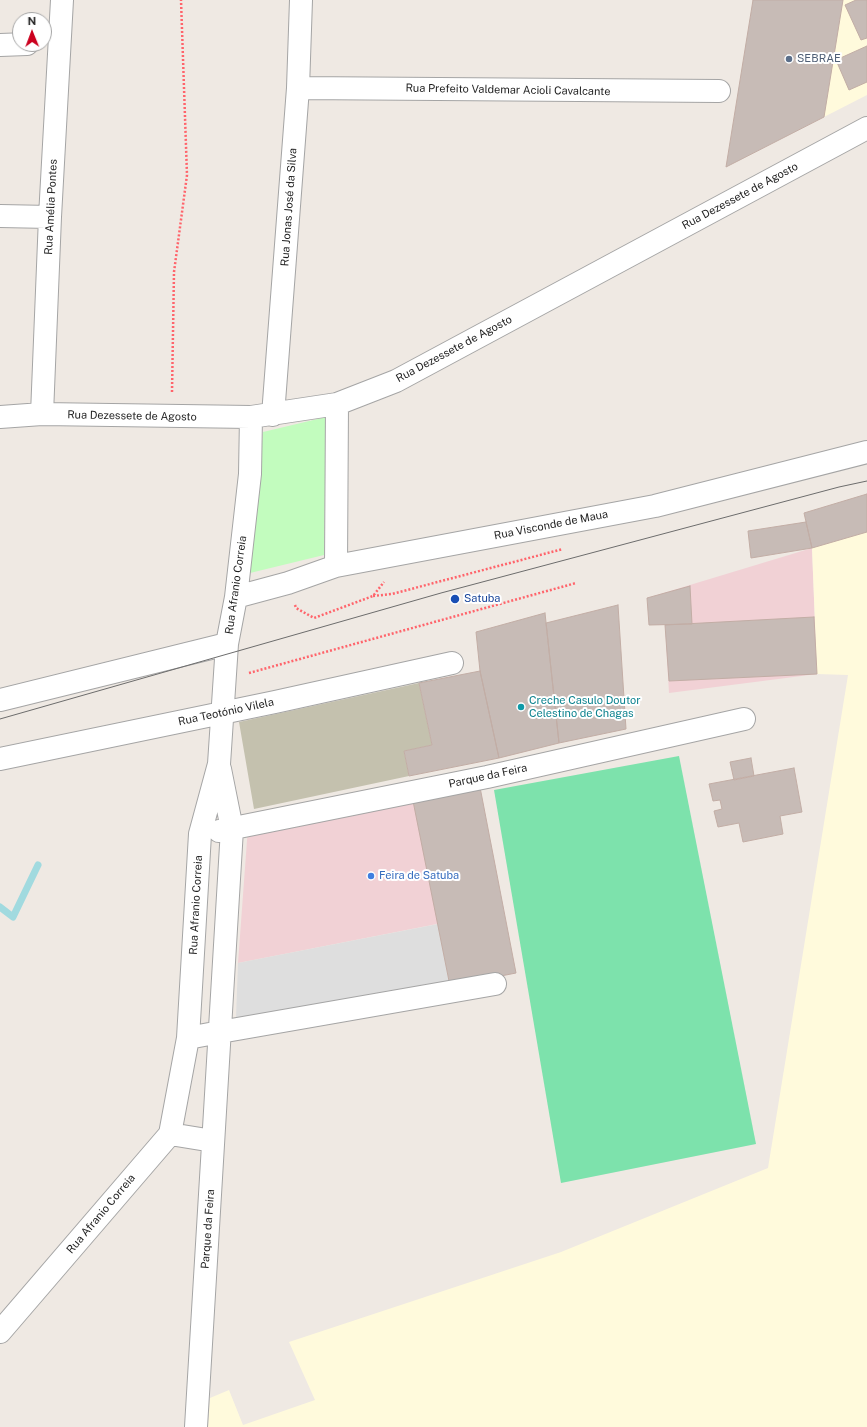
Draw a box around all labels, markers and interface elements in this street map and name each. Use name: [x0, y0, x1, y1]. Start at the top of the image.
north arrow: [12, 12, 52, 52]
text: N: [27, 15, 36, 27]
place label: SEBRAE: [797, 52, 841, 66]
marker: SEBRAE: [784, 54, 794, 64]
street label: Rua Prefeito Valdemar Acioli Cavalcante: [405, 82, 611, 98]
street label: Rua Jonas José da Silva: [278, 147, 300, 267]
street label: Rua Amélia Pontes: [42, 159, 60, 255]
street label: Rua Dezessete de Agosto: [680, 160, 800, 232]
street label: Rua Dezessete de Agosto: [394, 313, 514, 385]
street label: Rua Dezessete de Agosto: [67, 408, 197, 424]
street label: Rua Visconde de Maua: [493, 507, 609, 543]
street label: Rua Afranio Correia: [223, 535, 249, 635]
place label: Satuba: [464, 592, 500, 606]
marker: Satuba: [449, 593, 461, 605]
place label: Creche Casulo Doutor Celestino de Chagas: [529, 694, 641, 720]
street label: Rua Teotónio Vilela: [177, 695, 275, 729]
marker: Creche Casulo Doutor Celestino de Chagas: [516, 702, 526, 712]
street label: Parque da Feira: [448, 761, 528, 791]
street label: Rua Afranio Correia: [187, 855, 205, 955]
place label: Feira de Satuba: [379, 869, 459, 883]
marker: Feira de Satuba: [366, 871, 376, 881]
street label: Rua Afranio Correia: [64, 1172, 138, 1256]
street label: Parque da Feira: [199, 1189, 217, 1269]

